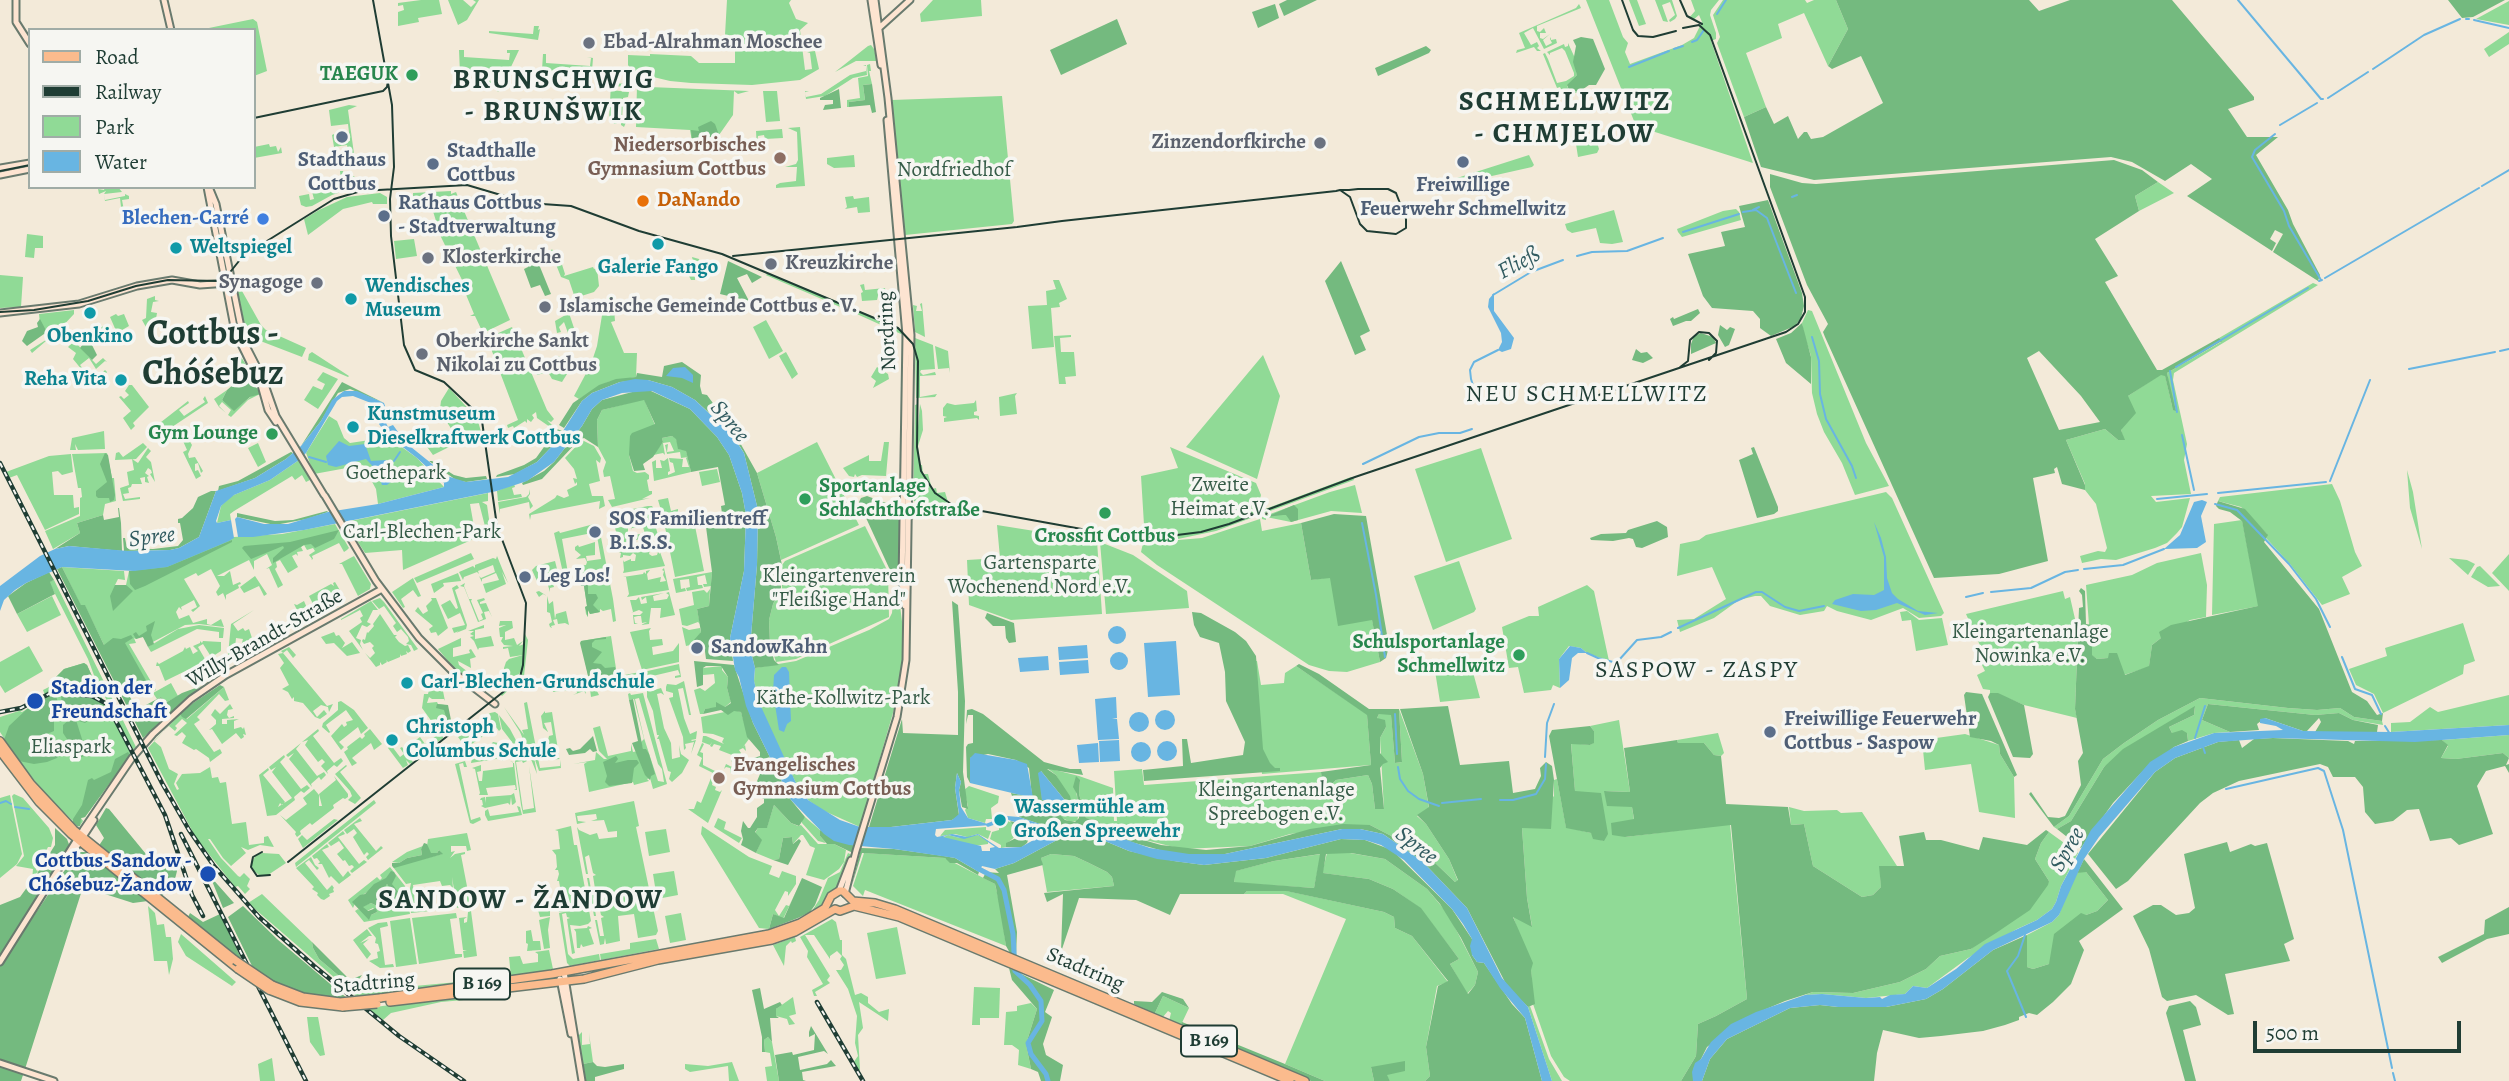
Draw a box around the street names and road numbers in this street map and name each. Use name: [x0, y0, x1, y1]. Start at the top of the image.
street label: Nordring: [873, 290, 903, 372]
street label: Willy-Brandt-Straße: [182, 584, 348, 694]
street label: Stadtring: [1042, 942, 1128, 998]
street label: Stadtring: [332, 968, 416, 1000]
road number: B 169: [454, 968, 510, 1000]
road number: B 169: [1181, 1026, 1237, 1056]

